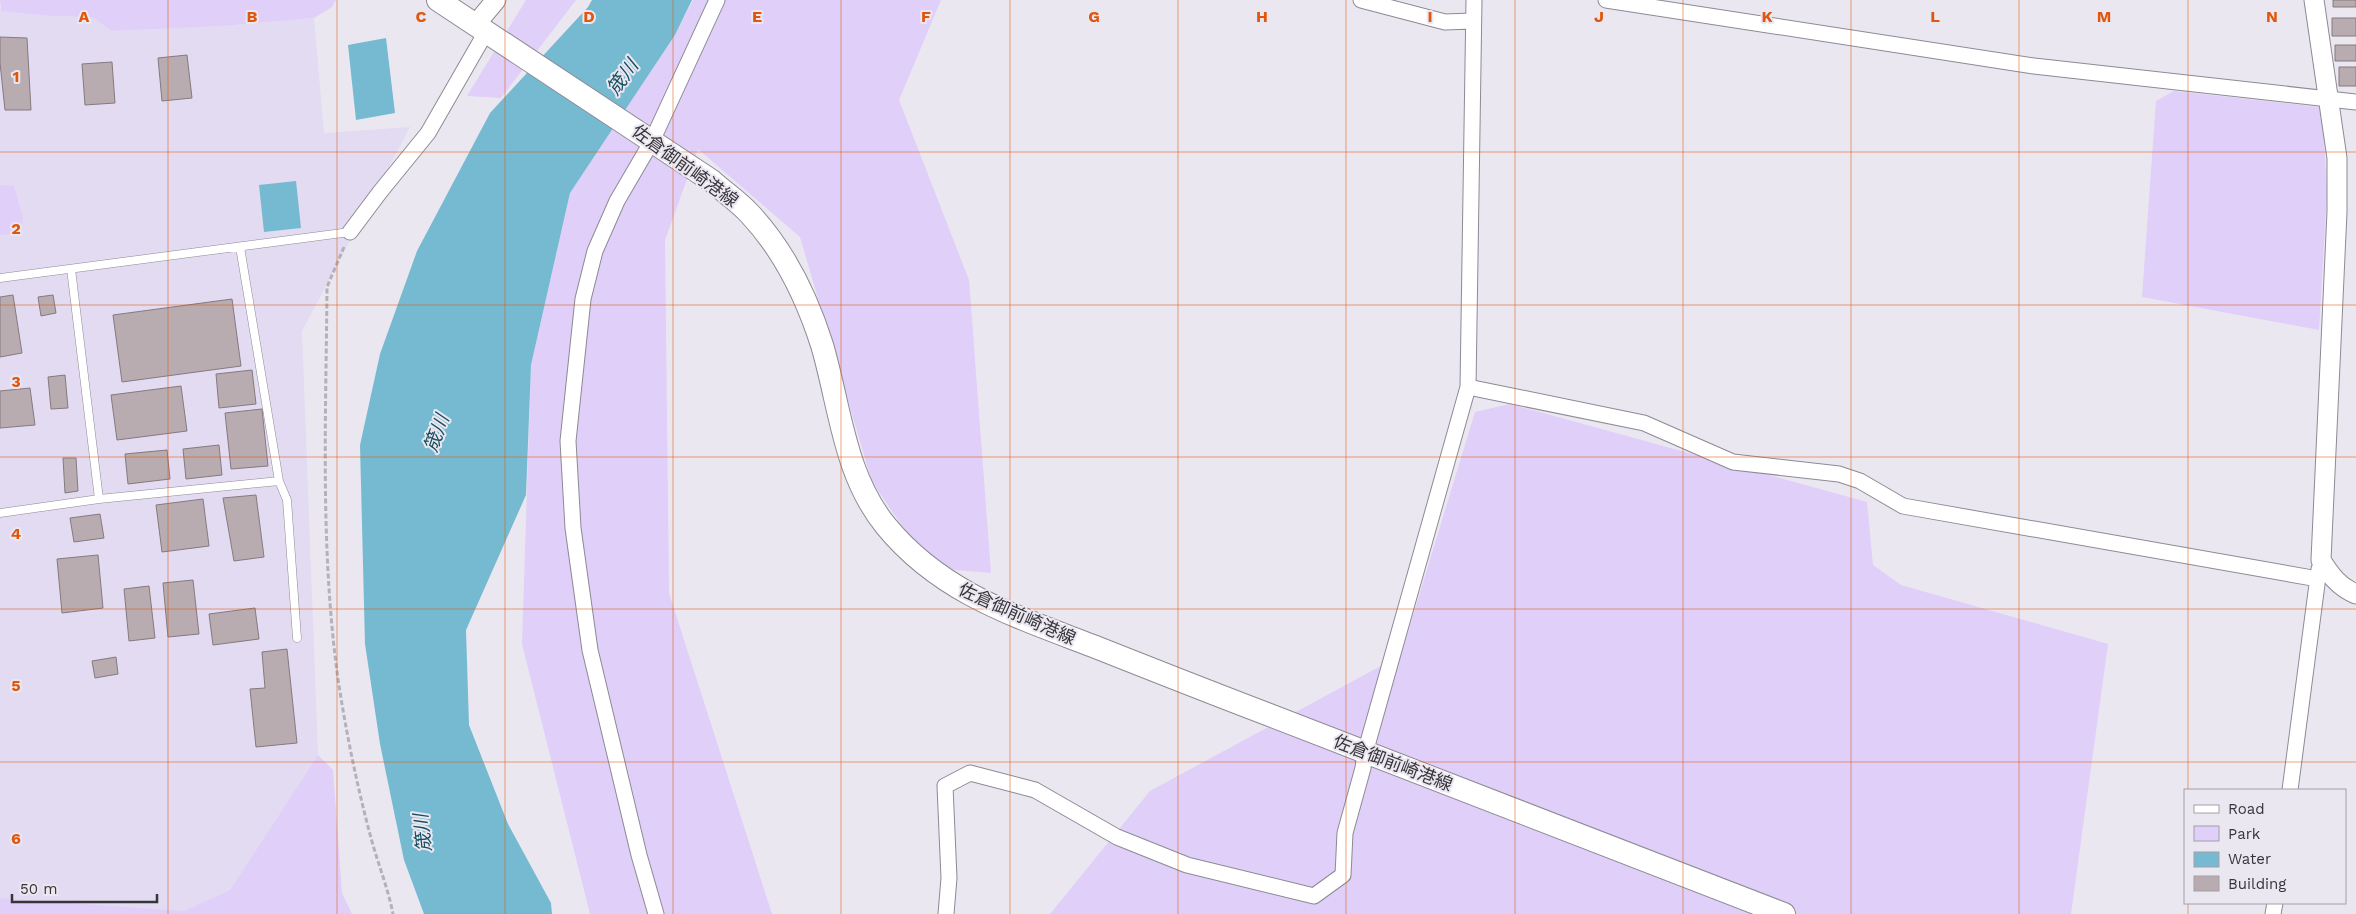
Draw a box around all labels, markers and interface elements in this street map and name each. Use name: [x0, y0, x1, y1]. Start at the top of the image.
text: A: [79, 7, 90, 26]
text: B: [247, 7, 258, 26]
text: C: [416, 7, 427, 26]
text: D: [583, 7, 595, 26]
text: E: [752, 7, 762, 26]
text: F: [921, 7, 931, 26]
text: G: [1088, 7, 1100, 26]
text: H: [1256, 7, 1268, 26]
text: I: [1427, 7, 1433, 26]
text: J: [1594, 7, 1604, 26]
text: K: [1761, 7, 1773, 26]
text: L: [1930, 7, 1940, 26]
text: M: [2097, 7, 2111, 26]
text: N: [2266, 7, 2278, 26]
water label: 筬川: [602, 54, 644, 99]
text: 1: [13, 67, 19, 86]
street label: 佐倉御前崎港線: [628, 120, 742, 211]
text: 2: [11, 219, 21, 238]
text: 3: [11, 372, 21, 391]
water label: 筬川: [419, 410, 454, 455]
text: 4: [11, 524, 21, 543]
street label: 佐倉御前崎港線: [955, 578, 1079, 649]
text: 5: [11, 676, 21, 695]
street label: 佐倉御前崎港線: [1331, 730, 1456, 795]
legend: [2184, 789, 2346, 904]
text: Road: [2228, 800, 2265, 818]
water label: 筬川: [409, 811, 436, 853]
text: Park: [2228, 825, 2261, 843]
text: 6: [11, 829, 21, 848]
text: Water: [2228, 850, 2271, 868]
scale bar: [12, 872, 158, 904]
text: Building: [2228, 875, 2286, 893]
text: 50 m: [20, 880, 57, 898]

